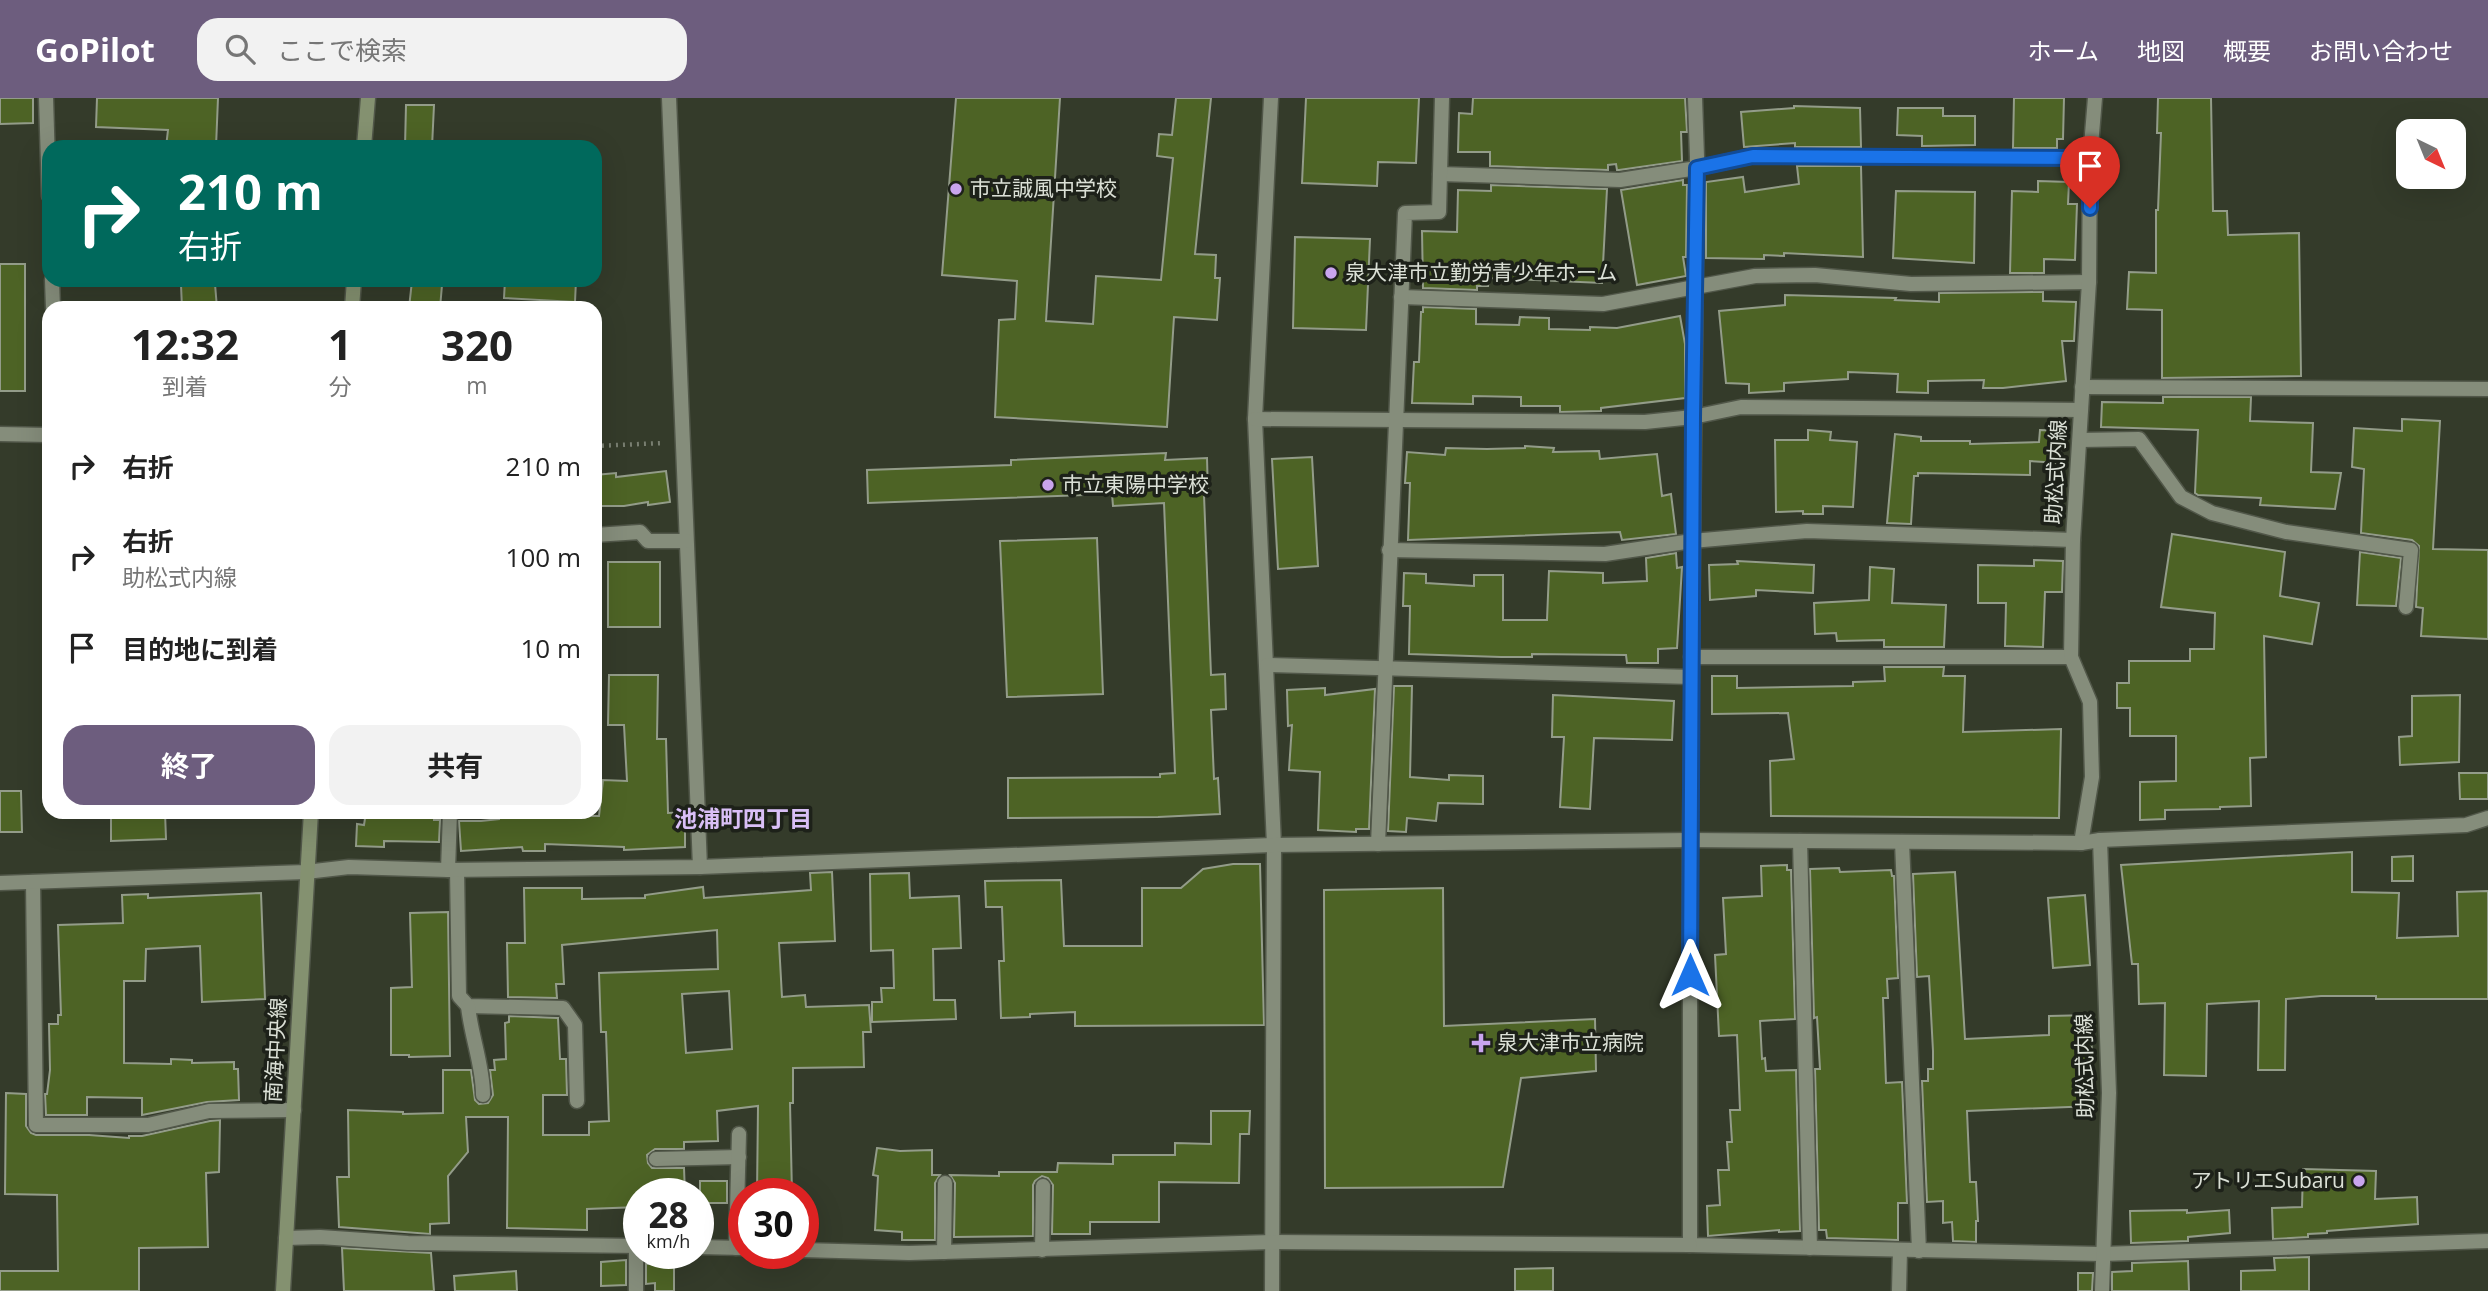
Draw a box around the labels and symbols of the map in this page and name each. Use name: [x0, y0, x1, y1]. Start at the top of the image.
north arrow: [2396, 119, 2466, 189]
pin: [2060, 136, 2120, 208]
place label: 市立誠風中学校: [970, 174, 1117, 202]
marker: 市立誠風中学校: [948, 181, 964, 197]
place label: 泉大津市立勤労青少年ホーム: [1345, 258, 1617, 286]
marker: 泉大津市立勤労青少年ホーム: [1323, 265, 1339, 281]
street label: 助松式内線: [2038, 419, 2072, 525]
place label: 市立東陽中学校: [1062, 470, 1209, 498]
marker: 市立東陽中学校: [1040, 477, 1056, 493]
district label: 池浦町四丁目: [674, 802, 812, 834]
position arrow: [1653, 938, 1727, 1012]
street label: 南海中央線: [258, 997, 292, 1103]
street label: 助松式内線: [2069, 1013, 2099, 1119]
place label: 泉大津市立病院: [1497, 1028, 1644, 1056]
marker: 泉大津市立病院: [1471, 1033, 1491, 1053]
place label: アトリエSubaru: [2191, 1166, 2345, 1194]
marker: アトリエSubaru: [2351, 1173, 2367, 1189]
speed limit sign: 30: [728, 1178, 819, 1269]

